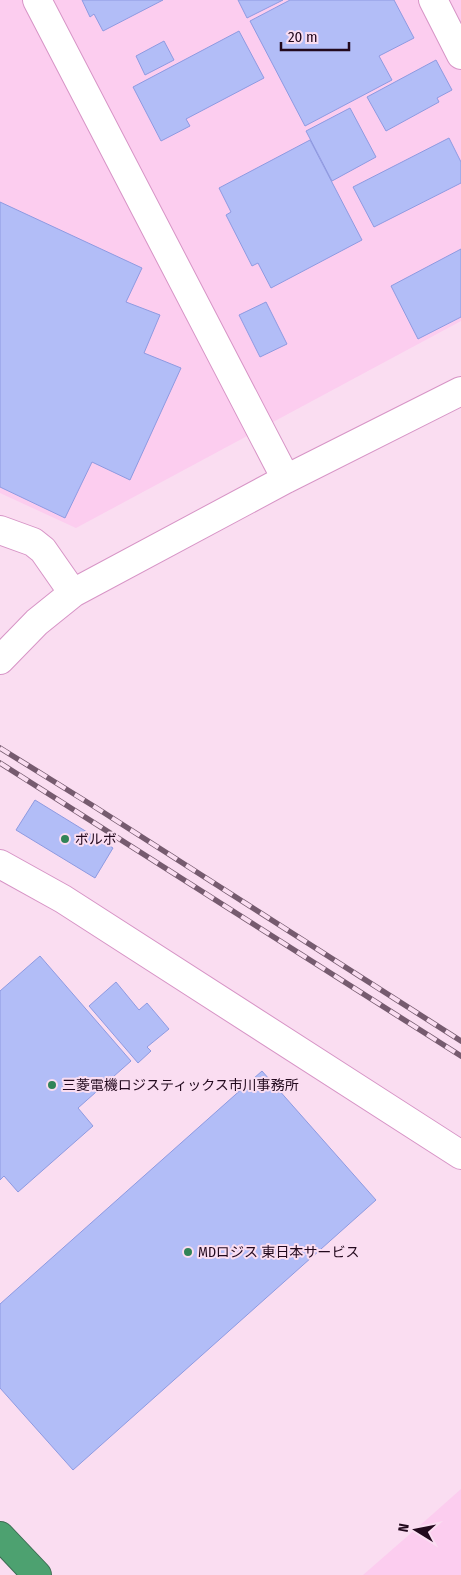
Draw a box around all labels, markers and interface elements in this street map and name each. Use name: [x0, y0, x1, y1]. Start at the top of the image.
scale bar: [281, 20, 348, 52]
text: 20 m: [288, 28, 318, 46]
place label: ボルボ: [75, 831, 117, 848]
marker: ボルボ: [59, 833, 71, 845]
place label: 三菱電機ロジスティックス市川事務所: [62, 1077, 299, 1094]
marker: 三菱電機ロジスティックス市川事務所: [46, 1079, 58, 1091]
place label: MDロジス 東日本サービス: [198, 1244, 359, 1261]
marker: MDロジス 東日本サービス: [182, 1246, 194, 1258]
north arrow: [391, 1505, 441, 1555]
text: N: [395, 1522, 413, 1533]

